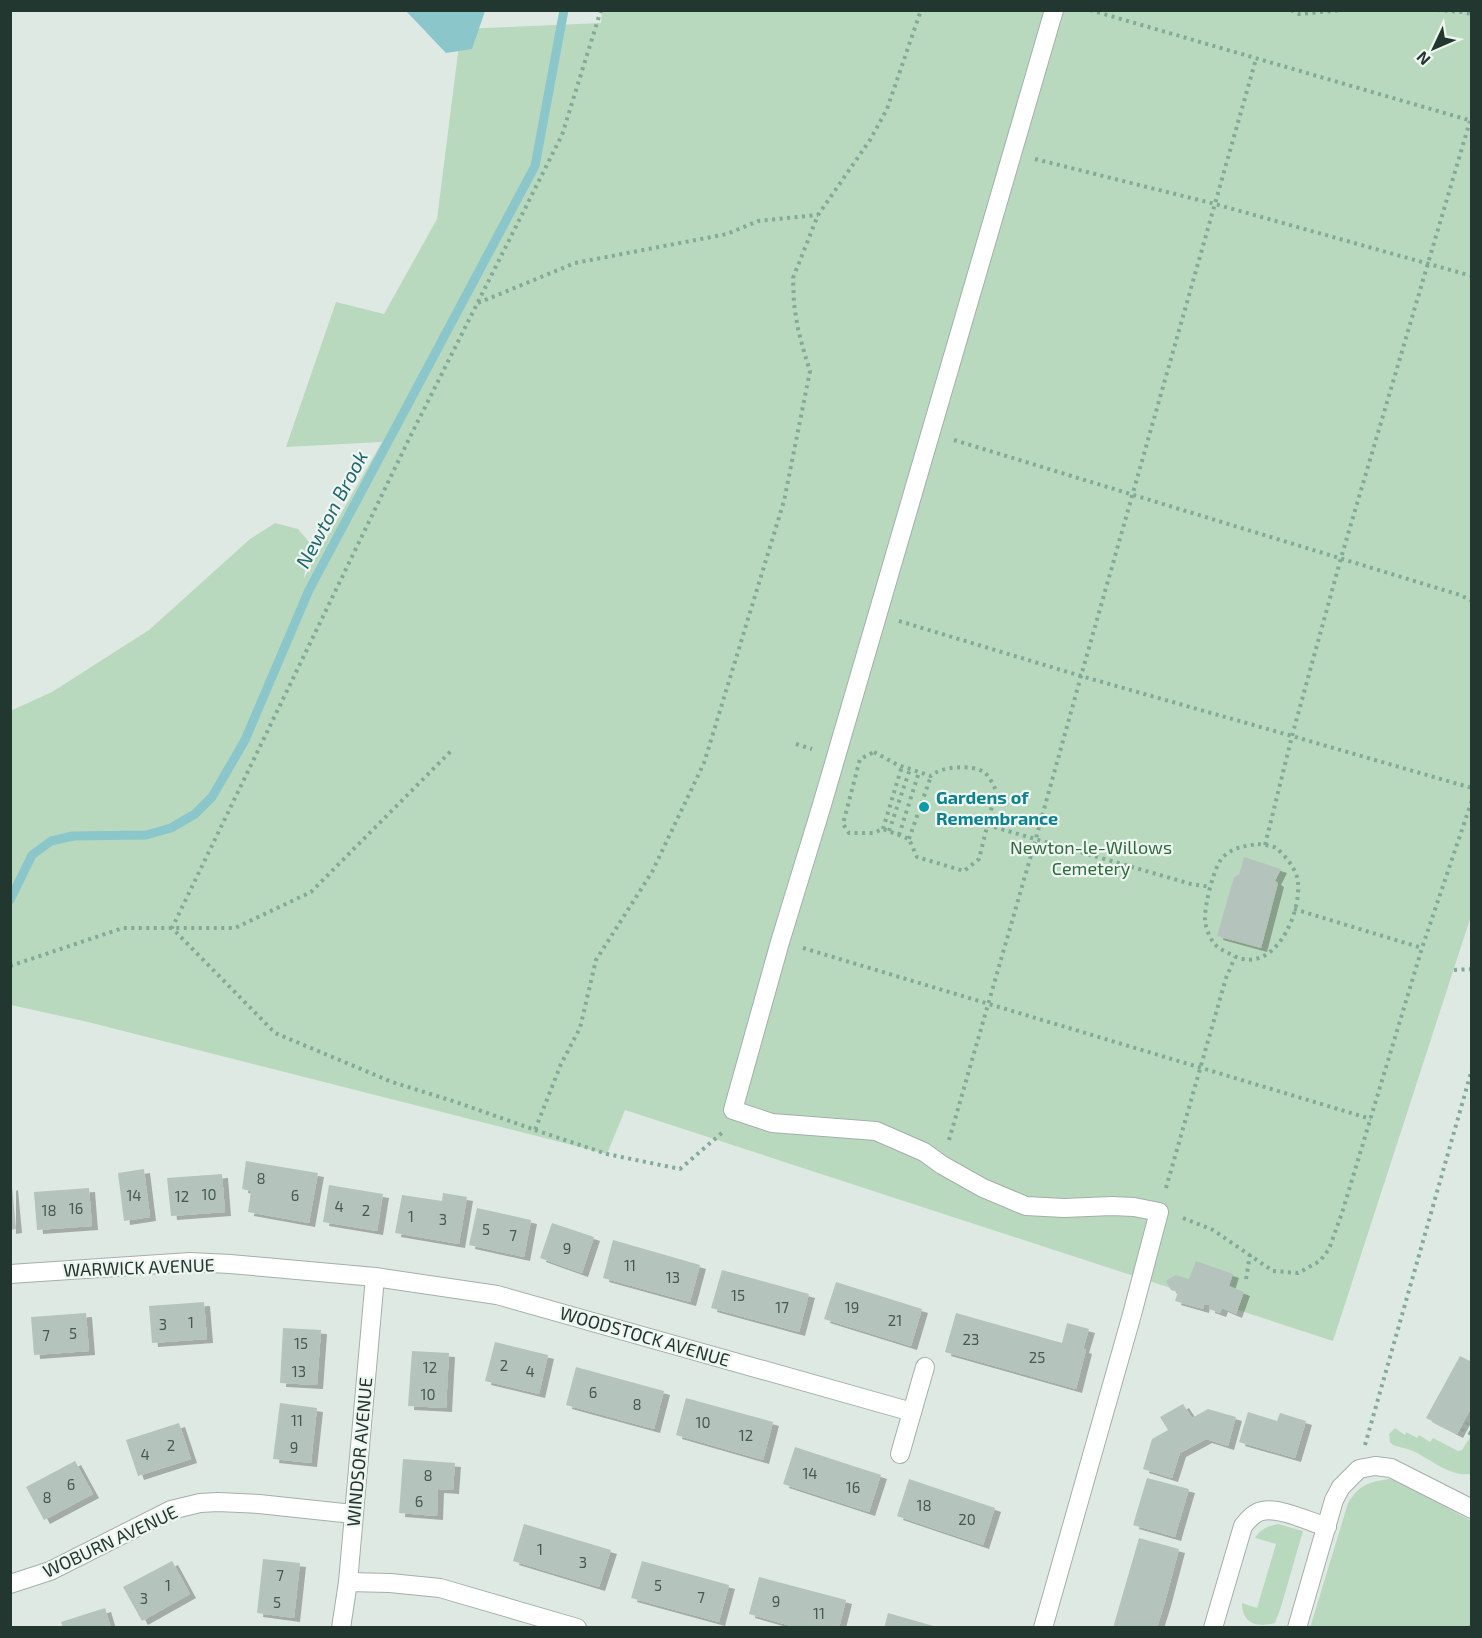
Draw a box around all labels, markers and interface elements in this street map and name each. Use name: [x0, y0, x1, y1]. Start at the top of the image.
north arrow: [1404, 18, 1464, 78]
text: N: [1412, 48, 1434, 70]
water label: Newton Brook: [290, 446, 372, 572]
place label: Gardens of Remembrance: [936, 786, 1058, 829]
marker: Gardens of Remembrance: [917, 800, 931, 814]
park label: Newton-le-Willows Cemetery: [1010, 836, 1172, 879]
house number: 8: [256, 1169, 266, 1187]
house number: 10: [201, 1185, 217, 1203]
house number: 14: [126, 1186, 142, 1204]
house number: 6: [291, 1186, 299, 1204]
house number: 12: [175, 1187, 189, 1205]
house number: 4: [334, 1197, 344, 1215]
house number: 16: [69, 1199, 83, 1217]
house number: 18: [41, 1201, 57, 1219]
house number: 2: [362, 1201, 370, 1219]
house number: 1: [408, 1207, 414, 1225]
house number: 3: [439, 1210, 447, 1228]
house number: 5: [482, 1220, 490, 1238]
house number: 7: [509, 1226, 517, 1244]
house number: 9: [563, 1239, 571, 1257]
street label: WARWICK AVENUE: [63, 1253, 215, 1281]
house number: 11: [624, 1256, 636, 1274]
house number: 13: [666, 1268, 680, 1286]
house number: 15: [731, 1286, 745, 1304]
house number: 17: [775, 1298, 789, 1316]
house number: 19: [845, 1298, 859, 1316]
street label: WOODSTOCK AVENUE: [557, 1301, 733, 1371]
house number: 21: [888, 1311, 902, 1329]
house number: 1: [188, 1313, 194, 1331]
house number: 3: [159, 1315, 167, 1333]
house number: 5: [69, 1324, 77, 1342]
house number: 7: [42, 1326, 50, 1344]
house number: 23: [963, 1330, 979, 1348]
house number: 15: [294, 1334, 308, 1352]
house number: 25: [1029, 1348, 1045, 1366]
house number: 2: [500, 1356, 508, 1374]
house number: 12: [423, 1358, 437, 1376]
house number: 13: [292, 1362, 306, 1380]
house number: 4: [525, 1362, 535, 1380]
street label: WINDSOR AVENUE: [342, 1377, 376, 1527]
house number: 6: [589, 1383, 597, 1401]
house number: 10: [420, 1385, 436, 1403]
house number: 8: [632, 1395, 642, 1413]
house number: 11: [291, 1411, 303, 1429]
house number: 10: [695, 1413, 711, 1431]
house number: 12: [739, 1426, 753, 1444]
house number: 2: [167, 1436, 175, 1454]
house number: 9: [290, 1438, 298, 1456]
house number: 4: [140, 1445, 150, 1463]
house number: 14: [802, 1464, 818, 1482]
house number: 8: [423, 1466, 433, 1484]
house number: 6: [67, 1475, 75, 1493]
house number: 16: [846, 1478, 860, 1496]
house number: 8: [42, 1488, 52, 1506]
house number: 6: [415, 1492, 423, 1510]
house number: 18: [916, 1496, 932, 1514]
street label: WOBURN AVENUE: [39, 1500, 181, 1582]
house number: 20: [958, 1510, 976, 1528]
house number: 1: [537, 1540, 543, 1558]
house number: 3: [579, 1553, 587, 1571]
house number: 7: [276, 1566, 284, 1584]
house number: 1: [165, 1576, 171, 1594]
house number: 5: [654, 1576, 662, 1594]
house number: 7: [697, 1588, 705, 1606]
house number: 3: [140, 1589, 148, 1607]
house number: 9: [772, 1592, 780, 1610]
house number: 5: [273, 1593, 281, 1611]
house number: 11: [813, 1604, 825, 1622]

